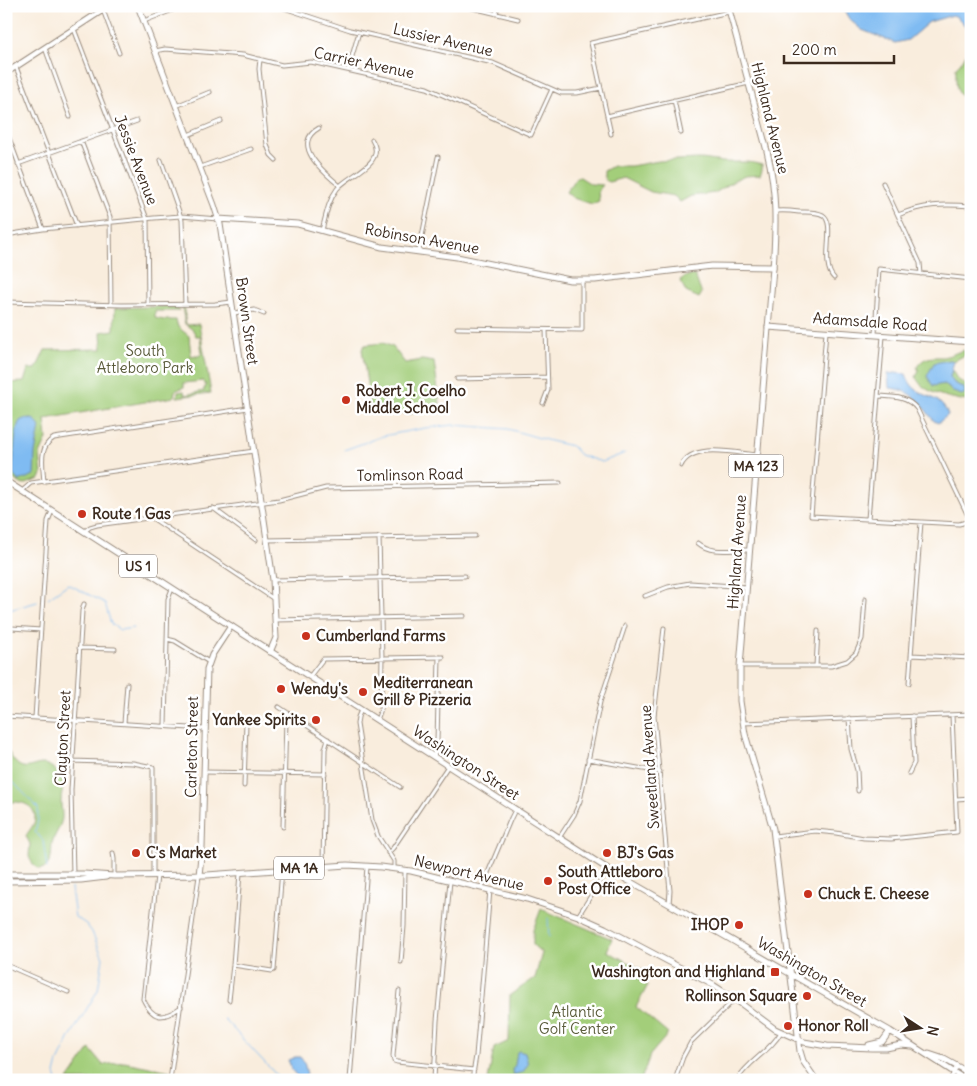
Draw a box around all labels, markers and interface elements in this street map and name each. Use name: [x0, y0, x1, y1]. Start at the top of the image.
street label: Lussier Avenue: [391, 19, 495, 60]
scale bar: [784, 32, 894, 64]
text: 200 m: [792, 40, 837, 59]
street label: Carrier Avenue: [312, 43, 416, 82]
street label: Highland Avenue: [747, 60, 794, 176]
street label: Jessie Avenue: [111, 112, 162, 207]
street label: Robinson Avenue: [363, 219, 481, 258]
street label: Brown Street: [232, 276, 263, 366]
street label: Adamsdale Road: [812, 308, 928, 335]
park label: South Attleboro Park: [97, 341, 194, 377]
place label: Robert J. Coelho Middle School: [356, 381, 467, 417]
marker: Robert J. Coelho Middle School: [340, 394, 352, 406]
road number: MA 123: [728, 454, 784, 478]
street label: Tomlinson Road: [357, 464, 464, 485]
street label: Highland Avenue: [723, 494, 750, 610]
place label: Route 1 Gas: [92, 504, 171, 523]
marker: Route 1 Gas: [76, 508, 88, 520]
road number: US 1: [119, 554, 157, 578]
place label: Cumberland Farms: [316, 626, 446, 645]
marker: Cumberland Farms: [300, 630, 312, 642]
place label: Mediterranean Grill & Pizzeria: [373, 673, 473, 709]
place label: Wendy's: [291, 679, 348, 699]
marker: Wendy's: [275, 683, 287, 695]
marker: Mediterranean Grill & Pizzeria: [357, 686, 369, 698]
street label: Clayton Street: [51, 690, 75, 786]
street label: Carleton Street: [181, 696, 202, 798]
street label: Sweetland Avenue: [636, 704, 663, 830]
place label: Yankee Spirits: [212, 710, 306, 730]
marker: Yankee Spirits: [310, 714, 322, 726]
street label: Washington Street: [409, 721, 523, 804]
place label: C's Market: [146, 843, 217, 862]
place label: BJ's Gas: [617, 843, 674, 862]
marker: C's Market: [130, 847, 142, 859]
marker: BJ's Gas: [601, 847, 613, 859]
street label: Newport Avenue: [412, 851, 526, 894]
road number: MA 1A: [274, 856, 324, 880]
place label: South Attleboro Post Office: [558, 862, 664, 898]
marker: South Attleboro Post Office: [542, 875, 554, 887]
place label: Chuck E. Cheese: [818, 884, 929, 903]
marker: Chuck E. Cheese: [802, 888, 814, 900]
place label: IHOP: [691, 915, 729, 934]
marker: IHOP: [733, 919, 745, 931]
street label: Washington Street: [754, 932, 870, 1011]
place label: Washington and Highland: [591, 962, 765, 982]
marker: Washington and Highland: [769, 966, 781, 978]
place label: Rollinson Square: [685, 986, 797, 1006]
marker: Rollinson Square: [801, 990, 813, 1002]
park label: Atlantic Golf Center: [539, 1002, 615, 1038]
north arrow: [894, 1004, 944, 1054]
place label: Honor Roll: [798, 1016, 869, 1035]
marker: Honor Roll: [782, 1020, 794, 1032]
text: N: [923, 1024, 943, 1037]

